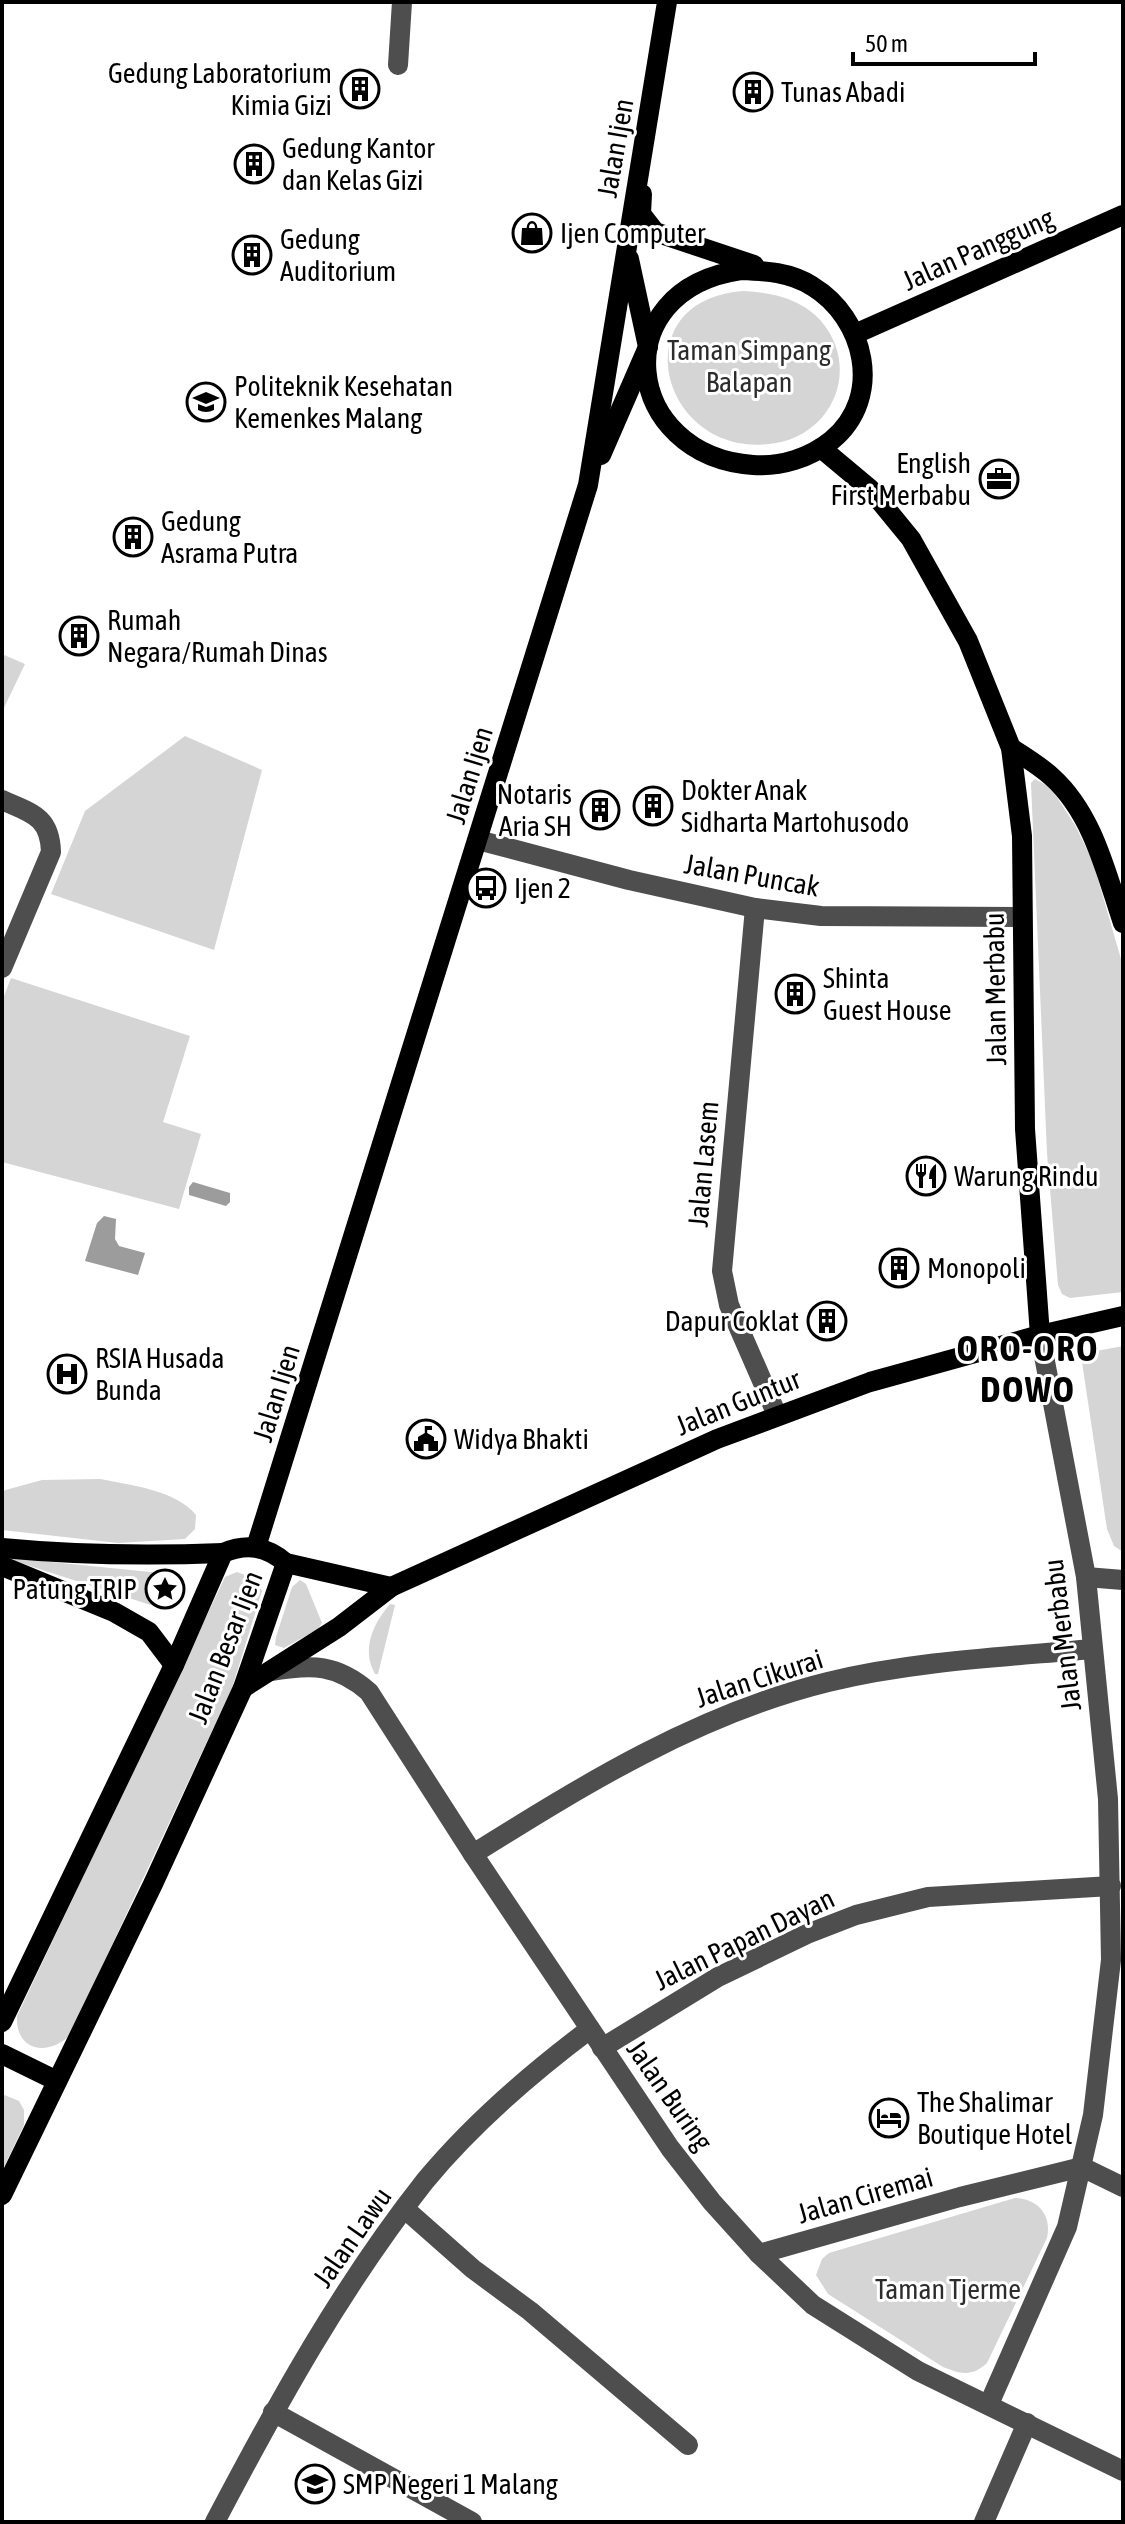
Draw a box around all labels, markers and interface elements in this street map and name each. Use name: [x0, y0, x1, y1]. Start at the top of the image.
scale bar: [853, 16, 1035, 66]
text: 50 m: [865, 30, 908, 57]
place label: Gedung Laboratorium Kimia Gizi: [108, 57, 332, 121]
building icon: Gedung Laboratorium Kimia Gizi: [339, 68, 381, 110]
building icon: Tunas Abadi: [732, 71, 774, 113]
place label: Tunas Abadi: [781, 76, 905, 108]
street label: Jalan Ijen: [591, 96, 639, 200]
place label: Gedung Kantor dan Kelas Gizi: [282, 132, 435, 196]
building icon: Gedung Kantor dan Kelas Gizi: [233, 143, 275, 185]
street label: Jalan Panggung: [897, 201, 1059, 297]
shop icon: Ijen Computer: [511, 212, 553, 254]
place label: Ijen Computer: [560, 217, 706, 249]
place label: Gedung Auditorium: [280, 223, 396, 287]
building icon: Gedung Auditorium: [231, 234, 273, 276]
park label: Taman Simpang Balapan: [667, 334, 831, 398]
place label: Politeknik Kesehatan Kemenkes Malang: [234, 370, 453, 434]
school or university icon: Politeknik Kesehatan Kemenkes Malang: [185, 381, 227, 423]
place label: English First Merbabu: [830, 447, 971, 511]
office icon: English First Merbabu: [978, 458, 1020, 500]
place label: Gedung Asrama Putra: [161, 505, 298, 569]
building icon: Gedung Asrama Putra: [112, 516, 154, 558]
place label: Rumah Negara/Rumah Dinas: [107, 604, 328, 668]
building icon: Rumah Negara/Rumah Dinas: [58, 615, 100, 657]
street label: Jalan Ijen: [439, 723, 499, 827]
place label: Dokter Anak Sidharta Martohusodo: [681, 774, 909, 838]
place label: Notaris Aria SH: [497, 778, 572, 842]
building icon: Dokter Anak Sidharta Martohusodo: [632, 785, 674, 827]
building icon: Notaris Aria SH: [579, 789, 621, 831]
street label: Jalan Puncak: [682, 847, 822, 903]
bus stop icon: Ijen 2: [465, 867, 507, 909]
place label: Ijen 2: [514, 872, 571, 904]
street label: Jalan Merbabu: [978, 912, 1012, 1066]
place label: Shinta Guest House: [823, 962, 951, 1026]
building icon: Shinta Guest House: [774, 973, 816, 1015]
street label: Jalan Lasem: [682, 1100, 724, 1228]
restaurant icon: Warung Rindu: [905, 1155, 947, 1197]
place label: Warung Rindu: [954, 1160, 1099, 1192]
building icon: Monopoli: [878, 1247, 920, 1289]
place label: Monopoli: [927, 1252, 1026, 1284]
building icon: Dapur Coklat: [806, 1300, 848, 1342]
place label: Dapur Coklat: [665, 1305, 799, 1337]
district label: ORO-ORO DOWO: [957, 1327, 1099, 1410]
street label: Jalan Ijen: [246, 1341, 306, 1445]
place label: RSIA Husada Bunda: [95, 1342, 224, 1406]
hospital icon: RSIA Husada Bunda: [46, 1353, 88, 1395]
street label: Jalan Guntur: [671, 1362, 806, 1441]
public building icon: Widya Bhakti: [405, 1418, 447, 1460]
place label: Widya Bhakti: [454, 1423, 589, 1455]
street label: Jalan Merbabu: [1037, 1557, 1087, 1713]
street label: Jalan Besar Ijen: [181, 1566, 269, 1728]
place icon: Patung TRIP: [144, 1568, 186, 1610]
place label: Patung TRIP: [13, 1573, 137, 1605]
street label: Jalan Cikurai: [691, 1642, 827, 1714]
street label: Jalan Papan Dayan: [649, 1882, 839, 1996]
street label: Jalan Buring: [620, 2034, 720, 2156]
place label: The Shalimar Boutique Hotel: [917, 2086, 1073, 2150]
hotel icon: The Shalimar Boutique Hotel: [868, 2097, 910, 2139]
street label: Jalan Ciremai: [794, 2160, 936, 2230]
street label: Jalan Lawu: [306, 2181, 398, 2293]
park label: Taman Tjerme: [875, 2273, 1021, 2305]
school or university icon: SMP Negeri 1 Malang: [294, 2463, 336, 2505]
place label: SMP Negeri 1 Malang: [343, 2468, 558, 2500]

